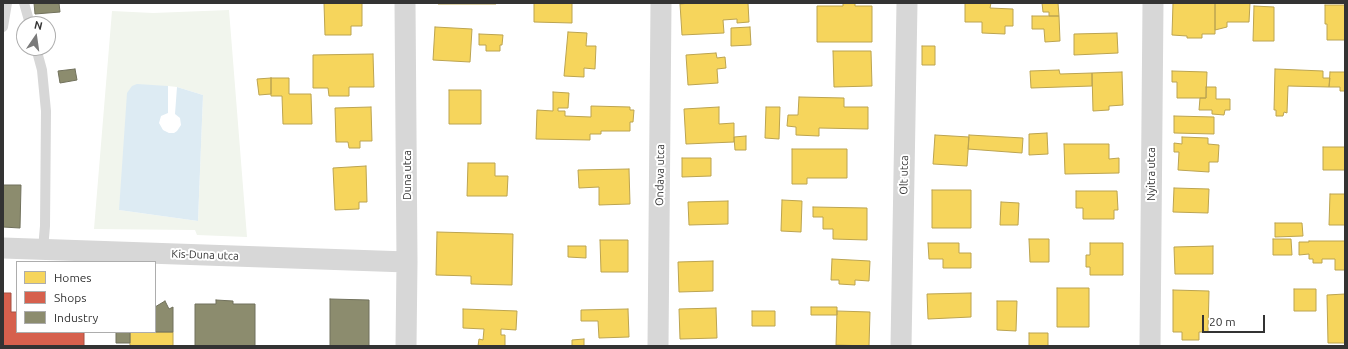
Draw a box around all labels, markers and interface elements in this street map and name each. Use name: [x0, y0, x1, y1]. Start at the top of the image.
north arrow: [16, 16, 56, 56]
text: N: [33, 19, 44, 32]
street label: Ondava utca: [653, 144, 667, 206]
street label: Nyitra utca: [1144, 147, 1158, 201]
street label: Duna utca: [400, 150, 414, 200]
street label: Olt utca: [897, 155, 911, 195]
street label: Kis-Duna utca: [171, 247, 239, 263]
legend: [16, 261, 156, 333]
text: Homes: [54, 271, 92, 284]
text: Shops: [54, 291, 86, 304]
scale bar: [1204, 307, 1267, 333]
text: Industry: [54, 311, 98, 324]
text: 20 m: [1209, 315, 1236, 328]

